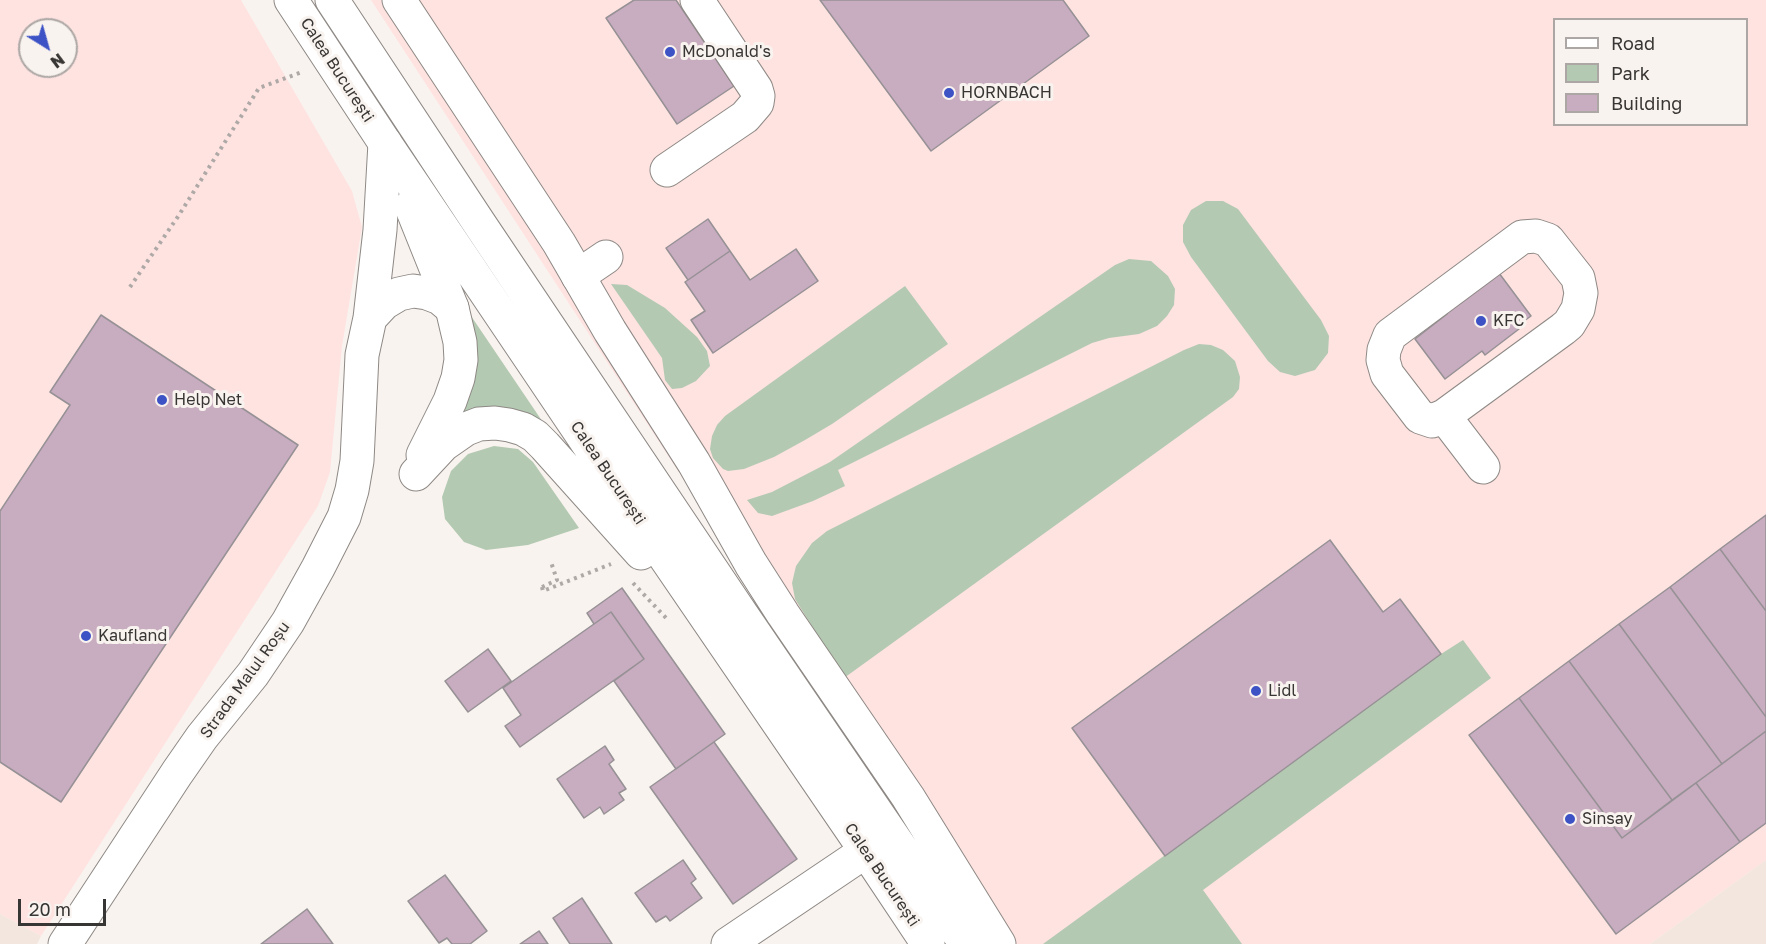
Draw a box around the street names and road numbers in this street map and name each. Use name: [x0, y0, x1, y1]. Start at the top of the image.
street label: Calea București: [296, 14, 378, 126]
street label: Calea București: [566, 418, 650, 528]
street label: Strada Malul Roșu: [196, 618, 294, 742]
street label: Calea București: [840, 820, 924, 930]

